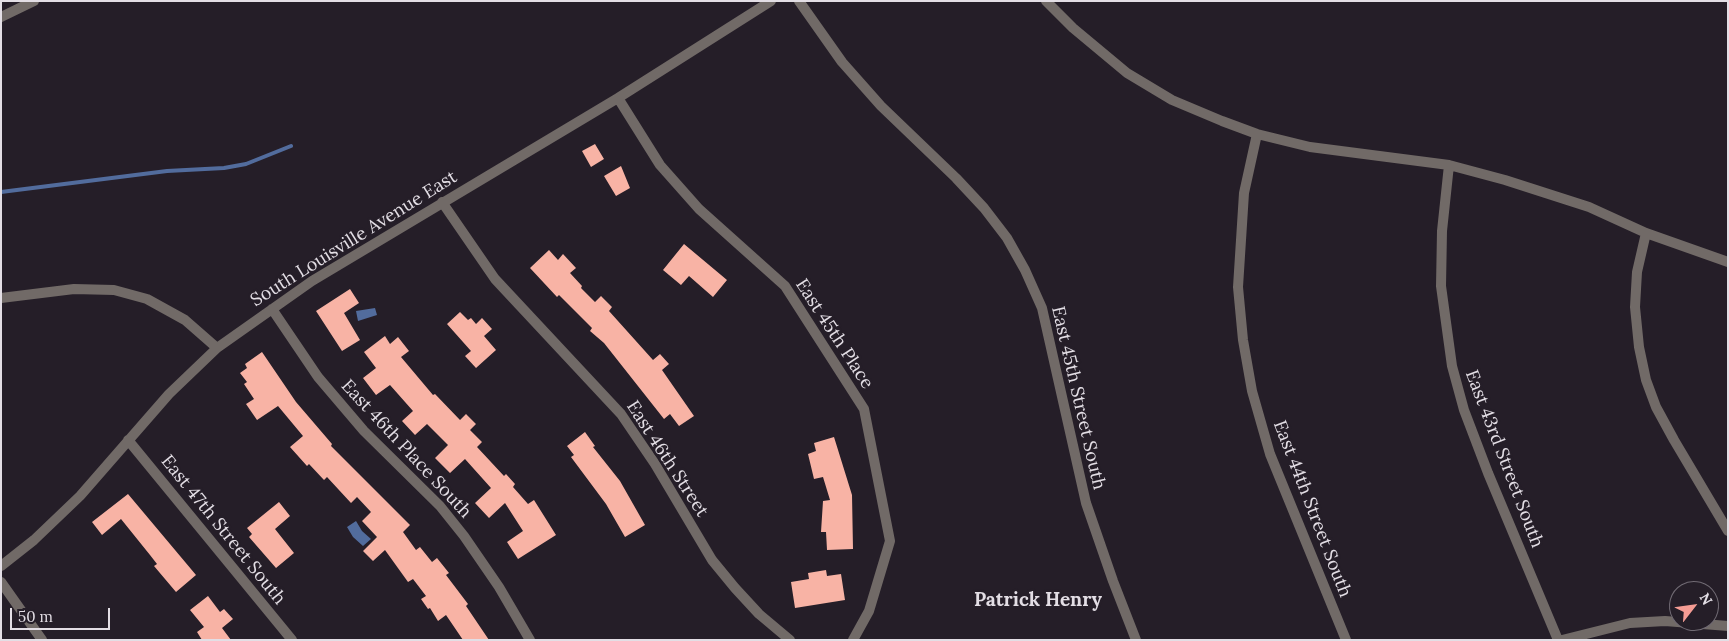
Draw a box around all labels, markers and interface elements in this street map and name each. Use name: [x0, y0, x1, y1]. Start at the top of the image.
street label: South Louisville Avenue East: [247, 166, 461, 312]
street label: East 45th Place: [790, 275, 878, 393]
street label: East 45th Street South: [1046, 304, 1110, 492]
street label: East 43rd Street South: [1460, 367, 1548, 551]
street label: East 46th Place South: [336, 375, 476, 523]
street label: East 46th Street: [621, 397, 713, 521]
street label: East 44th Street South: [1268, 418, 1356, 600]
street label: East 47th Street South: [156, 451, 290, 609]
north arrow: [1669, 581, 1719, 631]
district label: Patrick Henry: [974, 590, 1102, 612]
text: N: [1696, 590, 1717, 608]
scale bar: [12, 598, 112, 630]
text: 50 m: [18, 607, 53, 626]

